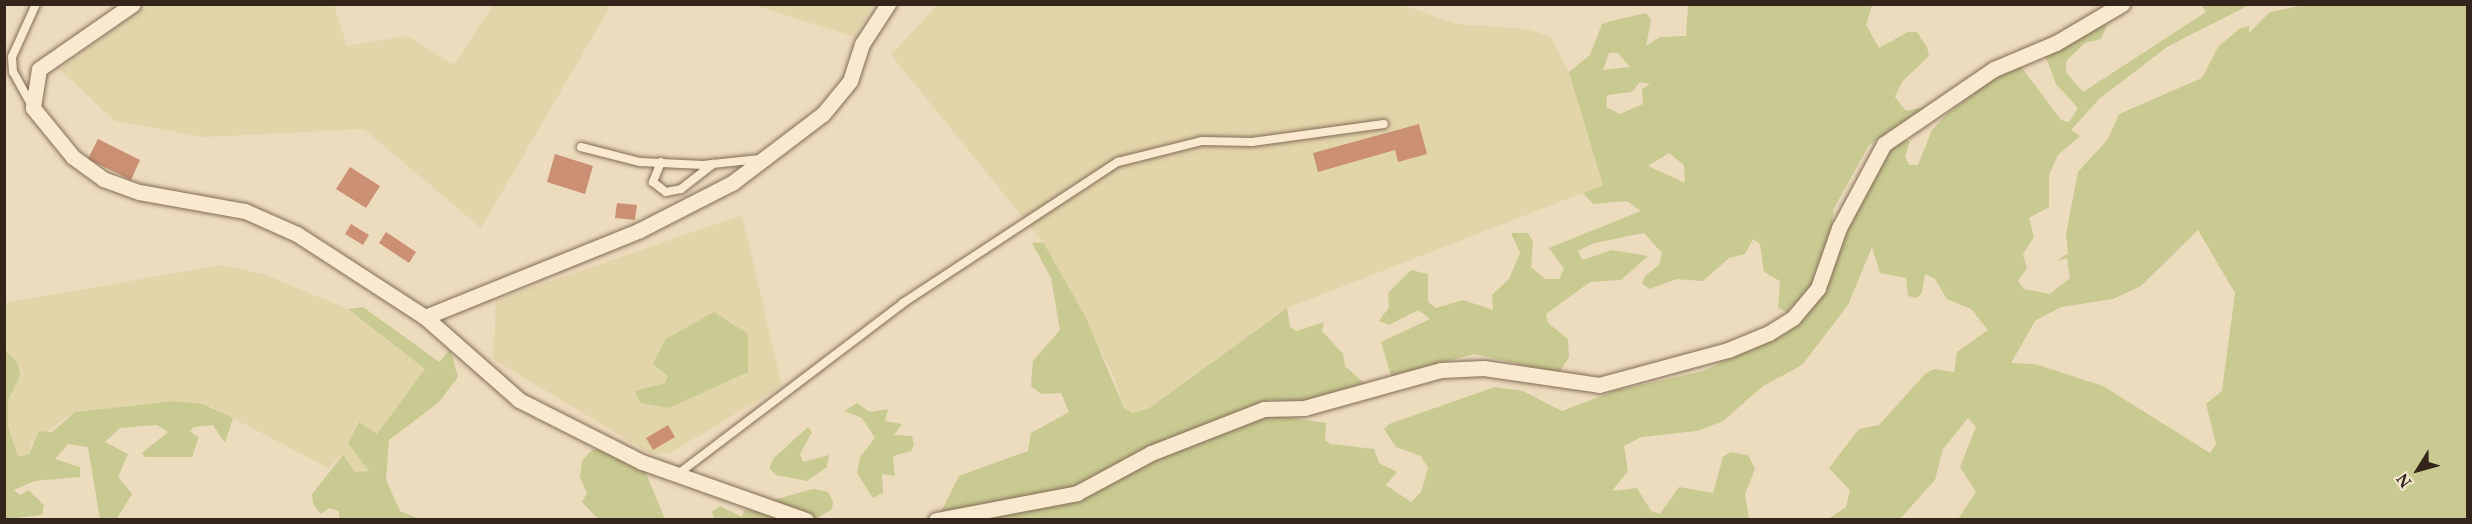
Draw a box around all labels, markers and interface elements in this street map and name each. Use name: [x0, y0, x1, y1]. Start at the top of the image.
north arrow: [2388, 440, 2448, 500]
text: N: [2391, 469, 2416, 492]

